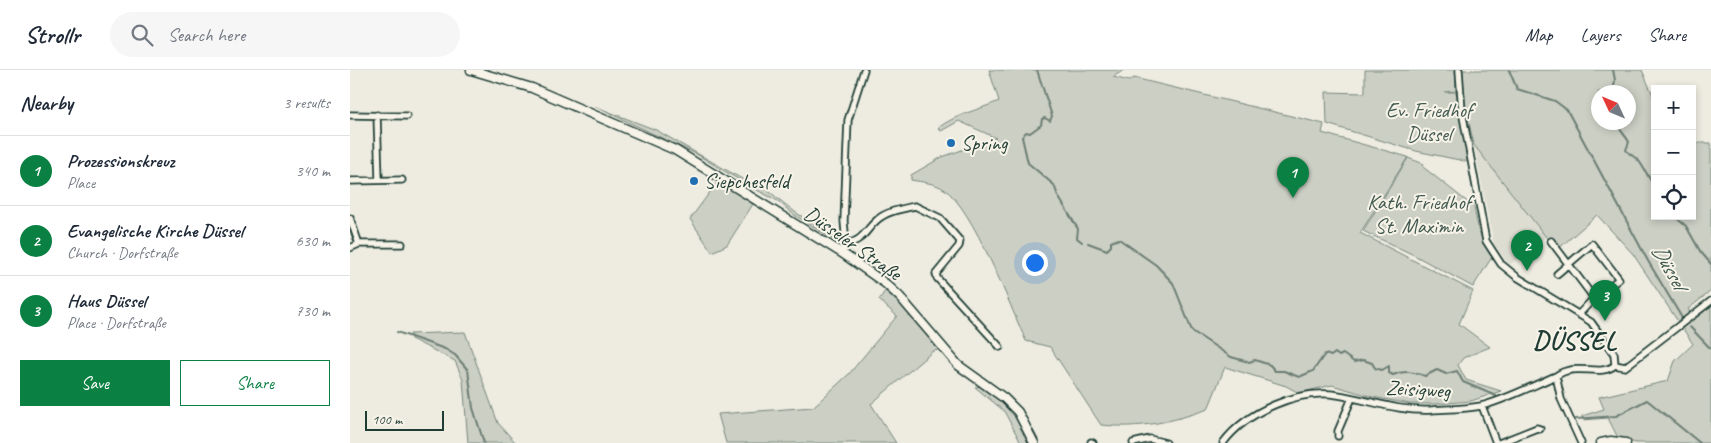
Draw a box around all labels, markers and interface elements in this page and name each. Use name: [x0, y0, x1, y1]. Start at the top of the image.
search box: [110, 12, 460, 57]
text: Strollr: [25, 20, 80, 50]
icon: search: [128, 21, 156, 49]
text: Search here: [168, 23, 245, 47]
text: Map: [1525, 24, 1553, 46]
text: Layers: [1581, 24, 1620, 46]
text: Share: [1648, 24, 1686, 46]
north arrow: [1591, 85, 1636, 130]
map controls: [1651, 85, 1696, 220]
button: +: [1651, 85, 1696, 130]
text: Nearby: [20, 90, 73, 116]
text: 3 results: [283, 93, 330, 113]
park label: Ev. Friedhof Düssel: [1386, 97, 1477, 147]
place label: Spring: [961, 130, 1009, 156]
button: −: [1651, 130, 1696, 175]
marker: Spring: [945, 137, 957, 149]
text: Prozessionskreuz: [67, 149, 175, 173]
pin: 1: [1277, 157, 1309, 198]
text: 1: [32, 161, 40, 181]
text: 340 m: [296, 161, 330, 181]
place label: Siepchesfeld: [704, 168, 793, 194]
text: Place: [67, 173, 95, 193]
marker: Siepchesfeld: [688, 175, 700, 187]
button: locate: [1651, 175, 1696, 220]
park label: Kath. Friedhof St. Maximin: [1367, 189, 1476, 239]
street label: Düsseler Straße: [799, 200, 908, 287]
text: Evangelische Kirche Düssel: [67, 219, 243, 243]
pin: 2: [1511, 230, 1543, 271]
text: 2: [32, 231, 40, 251]
text: 630 m: [296, 231, 330, 251]
water label: Düssel: [1646, 239, 1696, 300]
text: Church · Dorfstraße: [67, 243, 178, 263]
your location: [1022, 250, 1048, 276]
pin: 3: [1589, 280, 1621, 321]
text: Haus Düssel: [67, 289, 146, 313]
text: 3: [32, 301, 40, 321]
text: 730 m: [296, 301, 330, 321]
text: Place · Dorfstraße: [67, 313, 166, 333]
district label: DÜSSEL: [1533, 324, 1618, 357]
button: Save: [20, 360, 170, 406]
button: Share: [180, 360, 330, 406]
street label: Zeisigweg: [1385, 374, 1452, 404]
scale bar: [365, 408, 444, 431]
text: 100 m: [372, 411, 402, 428]

